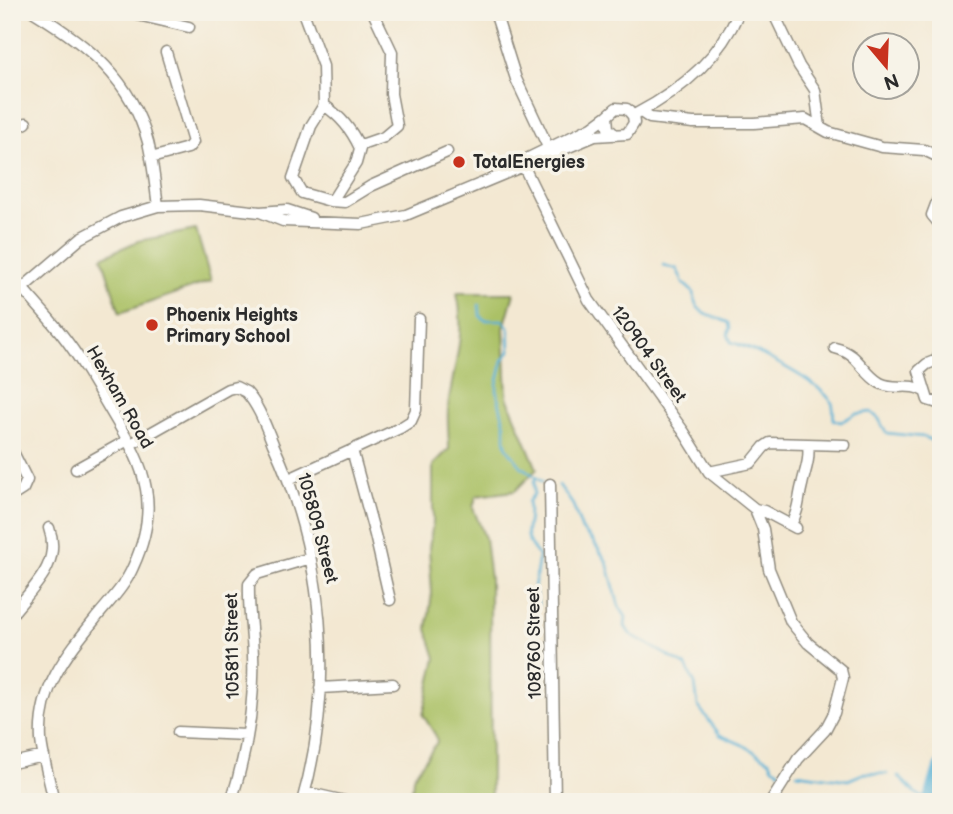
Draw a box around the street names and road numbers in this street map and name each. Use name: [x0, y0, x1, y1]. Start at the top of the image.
street label: 120904 Street: [607, 302, 691, 407]
street label: Hexham Road: [82, 342, 158, 452]
street label: 105809 Street: [293, 471, 342, 586]
street label: 108760 Street: [523, 586, 546, 699]
street label: 105811 Street: [221, 592, 244, 699]

